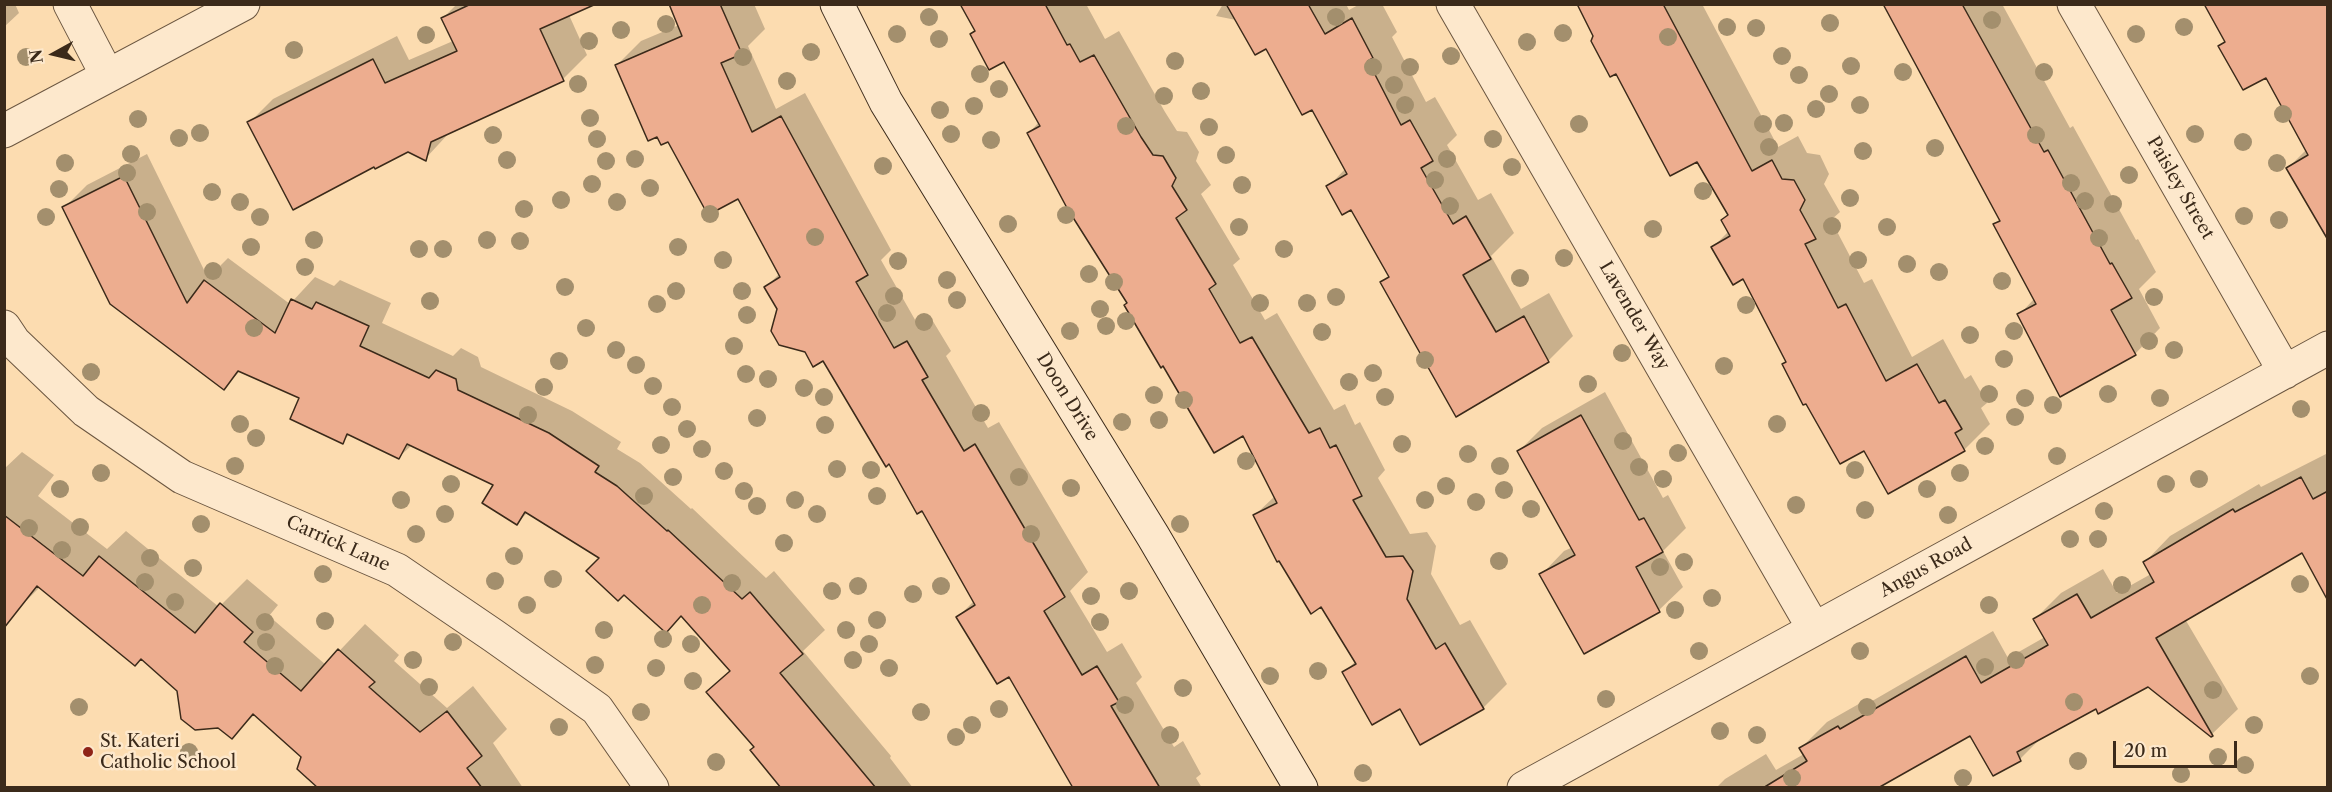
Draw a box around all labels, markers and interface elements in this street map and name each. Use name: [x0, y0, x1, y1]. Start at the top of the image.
north arrow: [24, 24, 84, 84]
text: N: [25, 48, 47, 65]
street label: Paisley Street: [2142, 133, 2218, 243]
street label: Lavender Way: [1594, 258, 1674, 374]
street label: Doon Drive: [1031, 349, 1103, 445]
street label: Carrick Lane: [283, 512, 393, 576]
street label: Angus Road: [1876, 534, 1976, 602]
scale bar: [2116, 729, 2240, 767]
place label: St. Kateri Catholic School: [100, 731, 236, 774]
text: 20 m: [2124, 740, 2167, 762]
marker: St. Kateri Catholic School: [81, 745, 95, 759]

